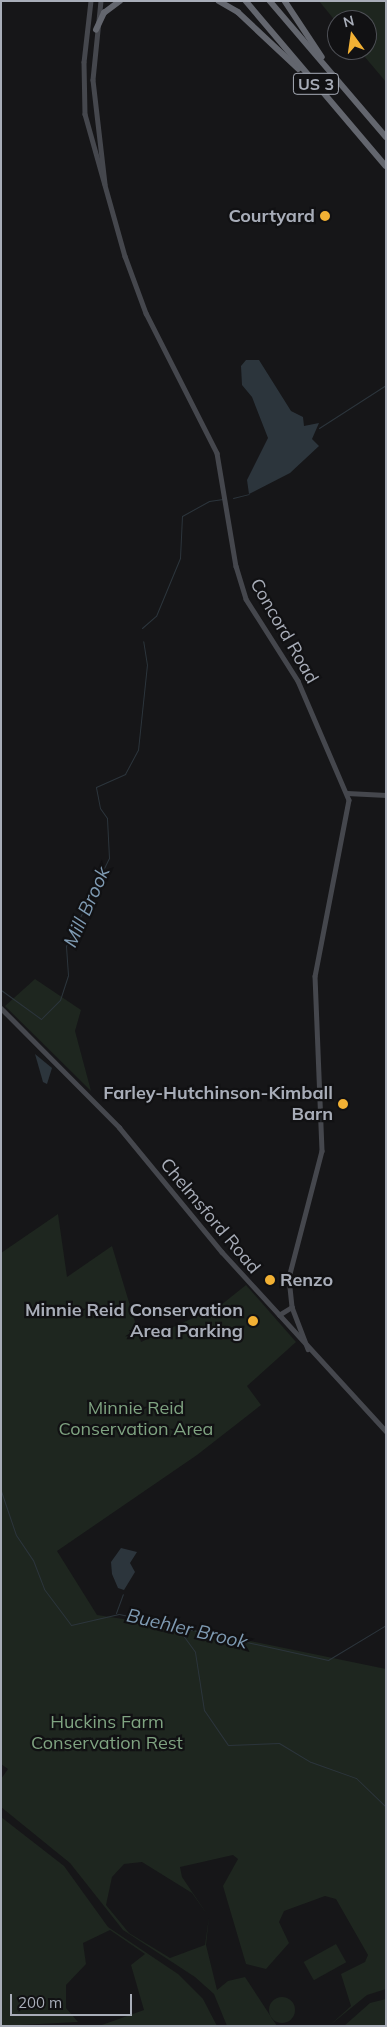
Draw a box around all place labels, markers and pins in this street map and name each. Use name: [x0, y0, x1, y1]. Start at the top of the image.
place label: Courtyard: [229, 205, 315, 227]
marker: Courtyard: [319, 210, 331, 222]
place label: Farley-Hutchinson-Kimball Barn: [103, 1083, 333, 1126]
marker: Farley-Hutchinson-Kimball Barn: [337, 1098, 349, 1110]
place label: Renzo: [280, 1269, 333, 1291]
marker: Renzo: [264, 1274, 276, 1286]
place label: Minnie Reid Conservation Area Parking: [25, 1300, 243, 1342]
marker: Minnie Reid Conservation Area Parking: [247, 1315, 259, 1327]

